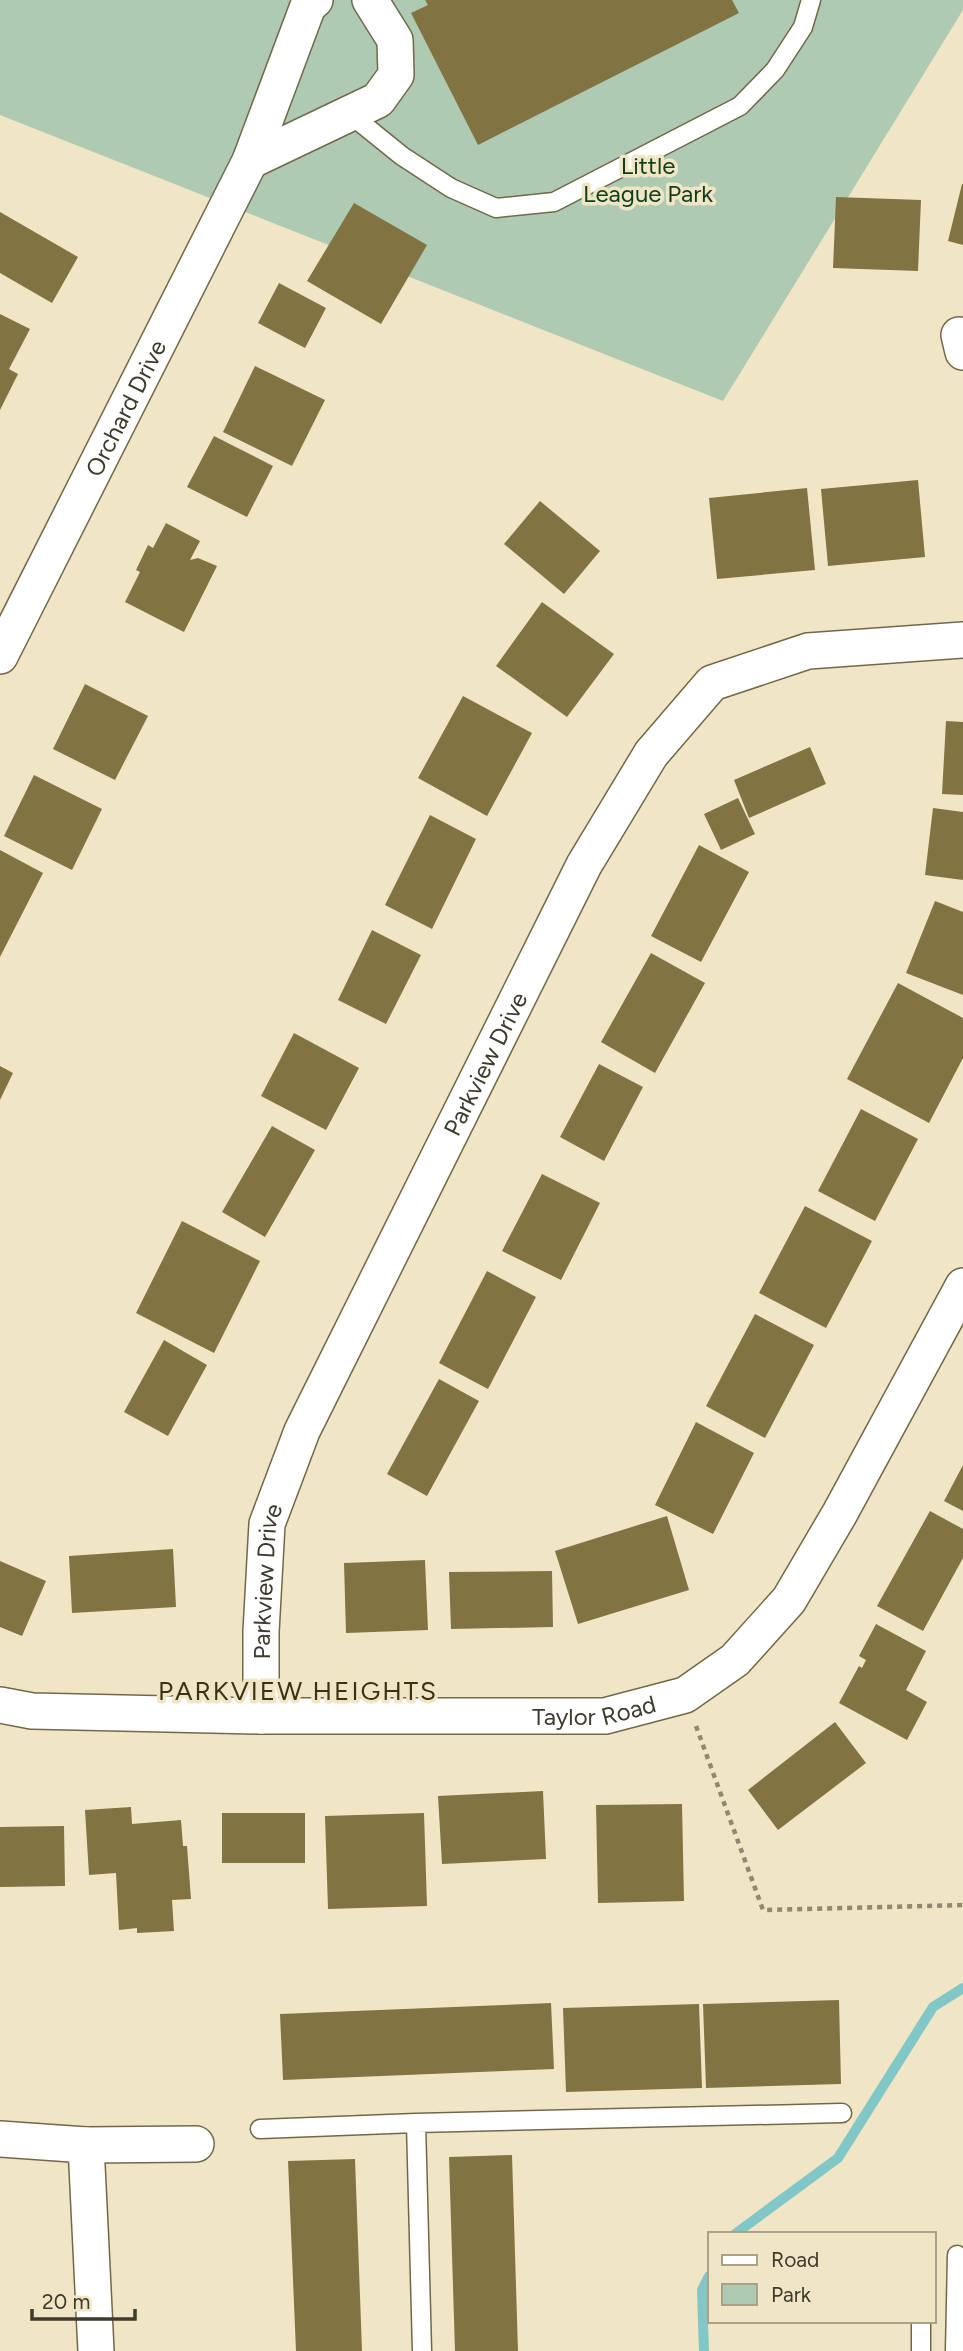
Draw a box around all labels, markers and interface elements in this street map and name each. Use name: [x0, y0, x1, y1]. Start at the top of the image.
park label: Little League Park: [583, 151, 713, 208]
street label: Orchard Drive: [79, 335, 172, 481]
street label: Parkview Drive: [437, 987, 533, 1140]
street label: Parkview Drive: [246, 1499, 288, 1659]
district label: PARKVIEW HEIGHTS: [158, 1675, 438, 1707]
street label: Taylor Road: [532, 1689, 659, 1731]
legend: [708, 2232, 935, 2323]
text: Road: [771, 2247, 819, 2272]
scale bar: [32, 2278, 135, 2322]
text: Park: [771, 2282, 812, 2307]
text: 20 m: [42, 2289, 90, 2314]

